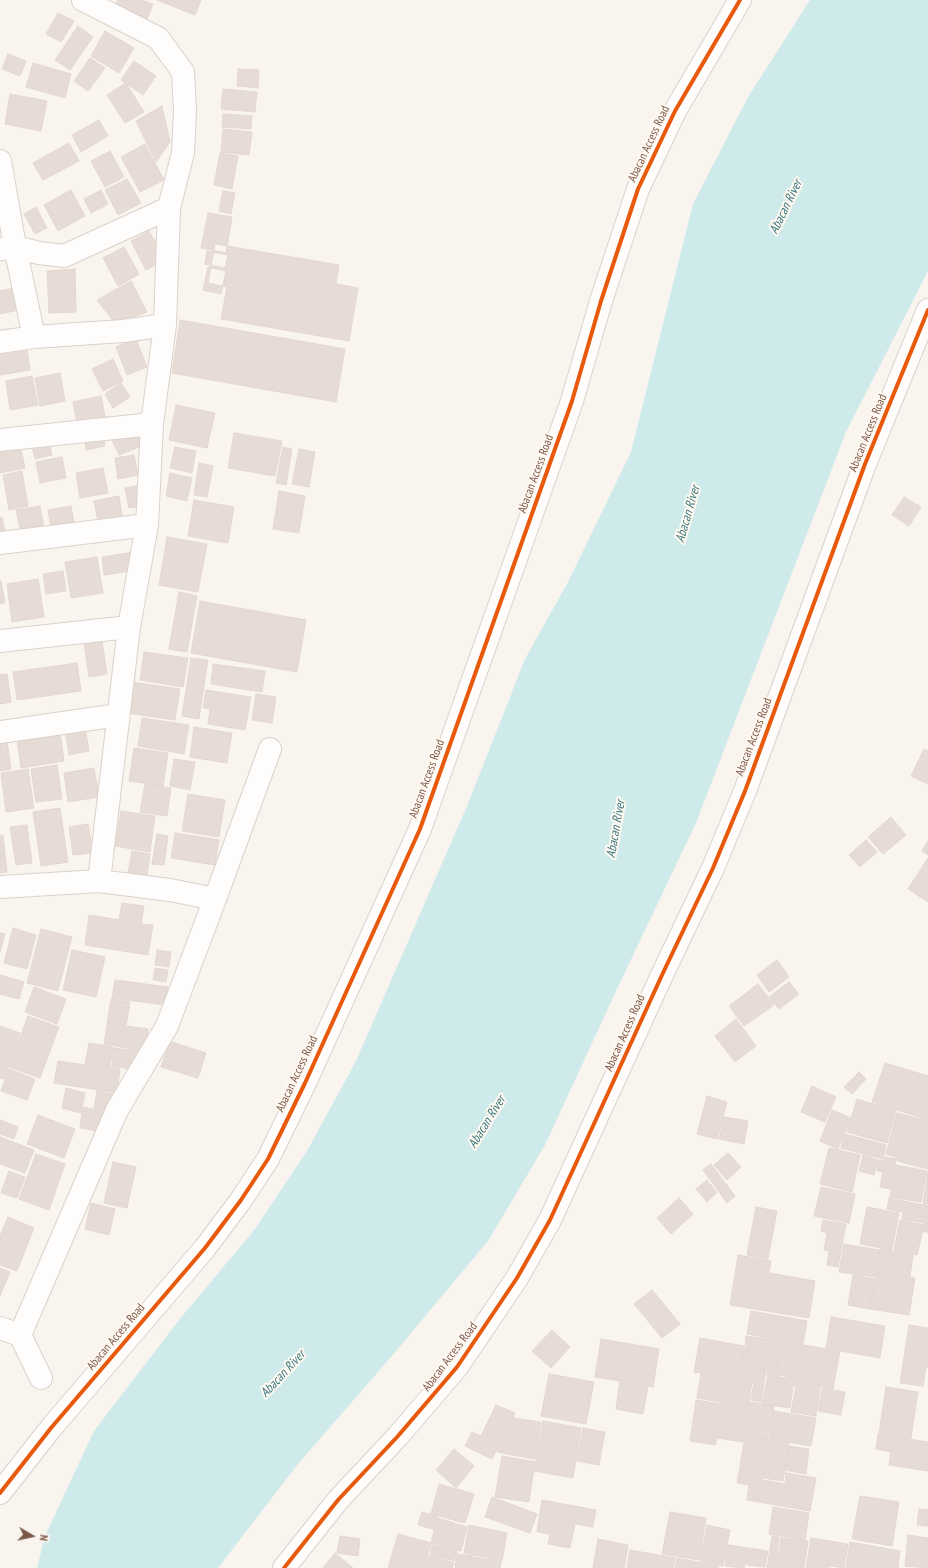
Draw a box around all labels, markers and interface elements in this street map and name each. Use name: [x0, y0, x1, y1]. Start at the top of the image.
street label: Abacan Access Road: [625, 104, 673, 184]
water label: Abacan River: [766, 177, 806, 237]
street label: Abacan Access Road: [846, 392, 890, 474]
street label: Abacan Access Road: [515, 433, 557, 515]
water label: Abacan River: [672, 484, 704, 544]
street label: Abacan Access Road: [733, 696, 775, 778]
street label: Abacan Access Road: [406, 738, 448, 820]
water label: Abacan River: [603, 799, 629, 859]
street label: Abacan Access Road: [602, 992, 648, 1074]
street label: Abacan Access Road: [273, 1034, 321, 1114]
water label: Abacan River: [465, 1093, 509, 1151]
street label: Abacan Access Road: [84, 1301, 148, 1373]
street label: Abacan Access Road: [419, 1320, 481, 1394]
water label: Abacan River: [257, 1347, 309, 1401]
north arrow: [12, 1516, 52, 1556]
text: N: [36, 1534, 51, 1542]

